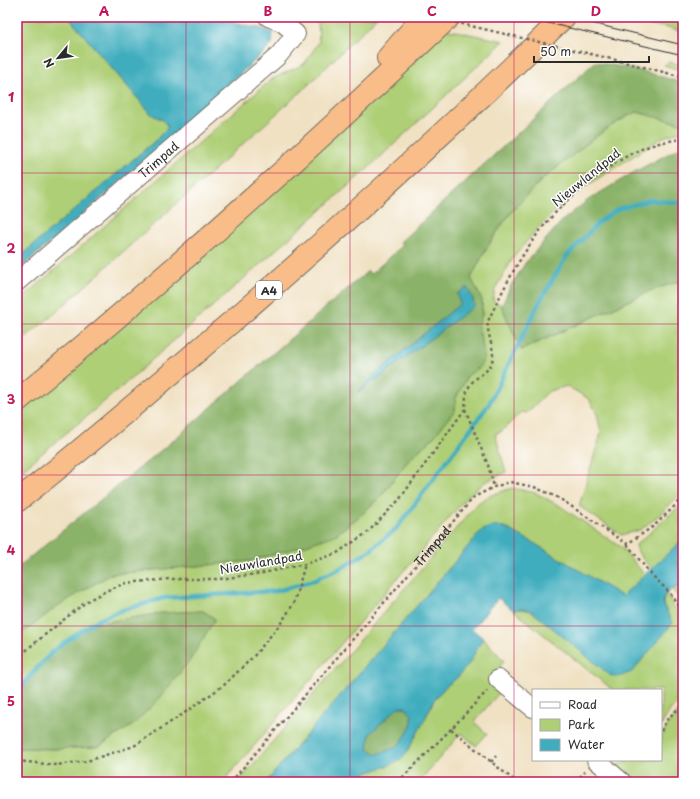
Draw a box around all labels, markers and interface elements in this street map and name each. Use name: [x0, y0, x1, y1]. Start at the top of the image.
text: A: [99, 1, 109, 20]
text: B: [264, 1, 273, 20]
text: C: [427, 1, 437, 20]
text: D: [591, 1, 601, 20]
north arrow: [38, 38, 78, 78]
scale bar: [534, 38, 649, 64]
text: 50 m: [540, 42, 571, 60]
text: N: [39, 55, 58, 71]
text: 1: [8, 87, 14, 106]
street label: Trimpad: [134, 137, 183, 182]
street label: Nieuwlandpad: [548, 143, 625, 210]
text: 2: [6, 238, 16, 257]
road number: A4: [256, 281, 282, 299]
text: 3: [7, 389, 16, 408]
street label: Trimpad: [410, 521, 455, 570]
text: 4: [7, 540, 16, 559]
street label: Nieuwlandpad: [218, 546, 304, 578]
legend: [532, 689, 662, 761]
text: 5: [7, 691, 15, 710]
text: Road: [568, 695, 597, 713]
text: Park: [568, 715, 595, 733]
text: Water: [568, 735, 605, 753]

